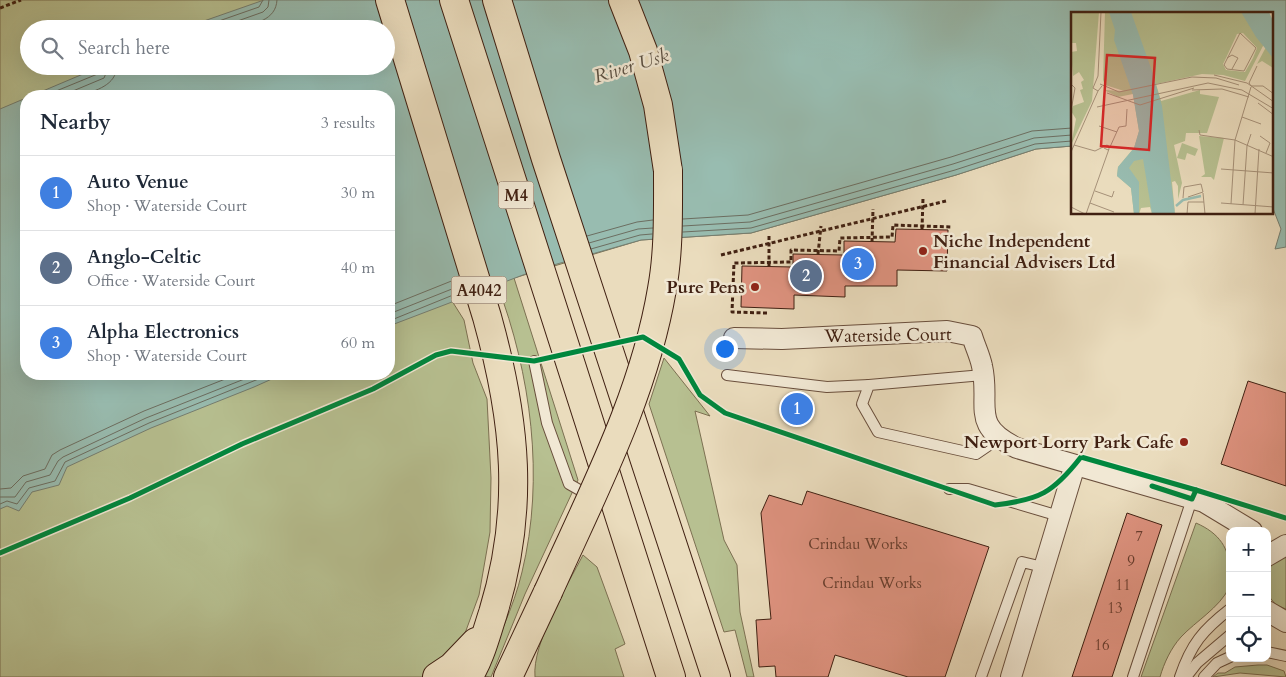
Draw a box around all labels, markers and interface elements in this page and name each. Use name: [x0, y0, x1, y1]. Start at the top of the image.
inset map: [1071, 12, 1274, 215]
search box: [20, 20, 395, 75]
icon: search: [38, 34, 66, 62]
text: Search here: [78, 35, 170, 61]
water label: River Usk: [591, 42, 673, 90]
text: Nearby: [40, 108, 111, 137]
text: 3 results: [321, 112, 375, 134]
text: Auto Venue: [87, 169, 189, 195]
text: 1: [52, 182, 60, 204]
text: 30 m: [341, 182, 375, 204]
road number: M4: [498, 182, 534, 208]
text: Shop · Waterside Court: [87, 195, 247, 217]
place label: Niche Independent Financial Advisers Ltd: [933, 229, 1116, 275]
text: Anglo-Celtic: [87, 244, 201, 270]
pin: 3: [842, 245, 874, 283]
marker: Niche Independent Financial Advisers Ltd: [917, 245, 929, 257]
text: 2: [52, 257, 60, 279]
text: 40 m: [341, 257, 375, 279]
pin: 2: [790, 257, 822, 295]
text: Office · Waterside Court: [87, 270, 255, 292]
place label: Pure Pens: [666, 275, 745, 300]
road number: A4042: [452, 276, 506, 304]
marker: Pure Pens: [749, 281, 761, 293]
text: Alpha Electronics: [87, 319, 239, 345]
street label: Waterside Court: [823, 322, 952, 349]
text: 3: [52, 332, 60, 354]
text: 60 m: [341, 332, 375, 354]
your location: [712, 336, 738, 362]
text: Shop · Waterside Court: [87, 345, 247, 367]
pin: 1: [781, 390, 813, 428]
place label: Newport Lorry Park Cafe: [964, 430, 1174, 455]
marker: Newport Lorry Park Cafe: [1178, 436, 1190, 448]
house number: 7: [1135, 526, 1143, 546]
map controls: [1226, 527, 1271, 662]
button: +: [1226, 527, 1271, 572]
house number: Crindau Works: [808, 534, 908, 554]
house number: 9: [1127, 551, 1135, 571]
button: −: [1226, 572, 1271, 617]
house number: Crindau Works: [822, 573, 922, 593]
house number: 11: [1115, 575, 1131, 595]
house number: 13: [1107, 598, 1123, 618]
button: locate: [1226, 617, 1271, 662]
house number: 16: [1094, 635, 1110, 655]

